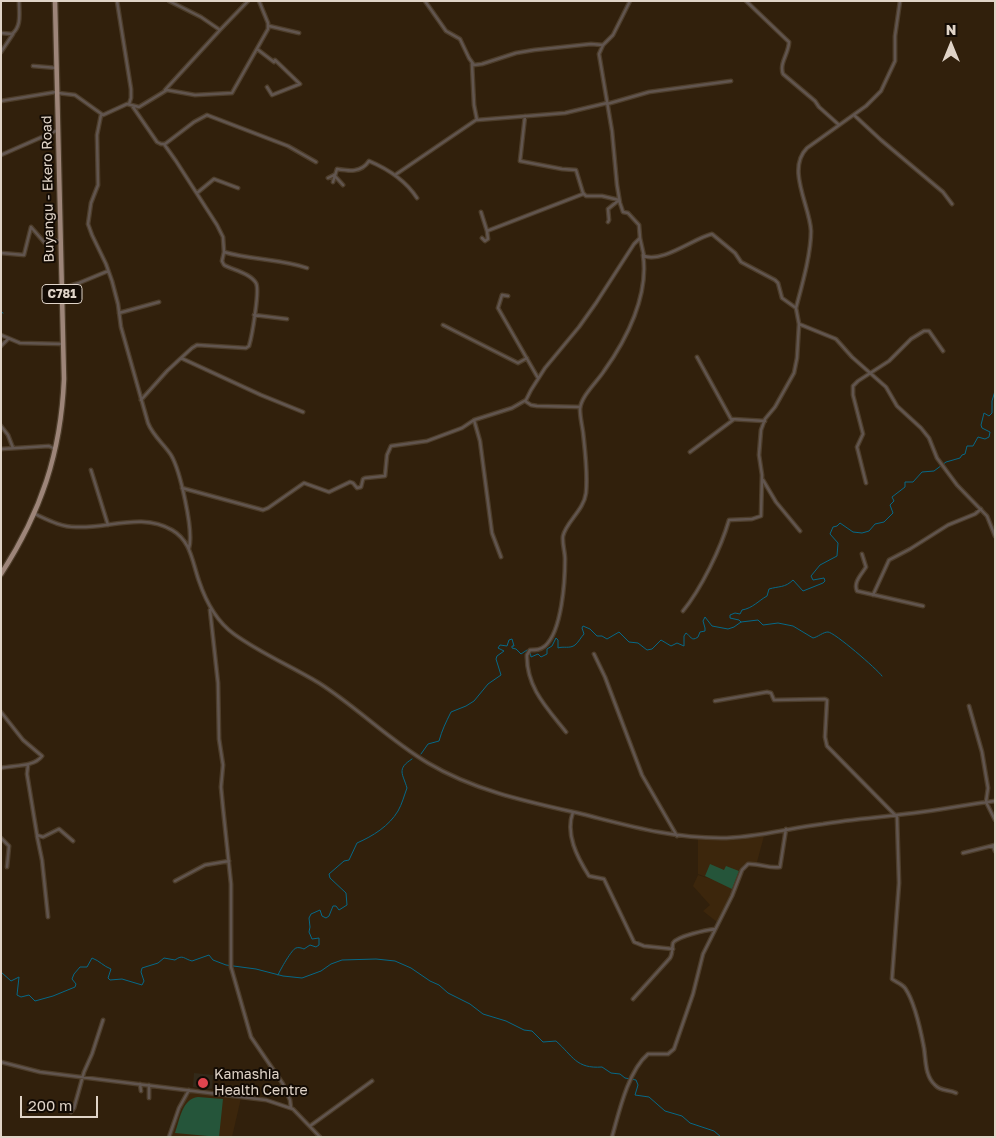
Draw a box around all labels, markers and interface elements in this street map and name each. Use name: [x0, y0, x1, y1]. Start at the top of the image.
north arrow: [926, 20, 976, 70]
text: N: [946, 21, 956, 38]
street label: Buyangu - Ekero Road: [38, 115, 58, 263]
road number: C781: [42, 284, 82, 304]
place label: Kamashia Health Centre: [214, 1067, 308, 1100]
marker: Kamashia Health Centre: [196, 1076, 210, 1090]
scale bar: [22, 1086, 100, 1118]
text: 200 m: [28, 1096, 72, 1114]

